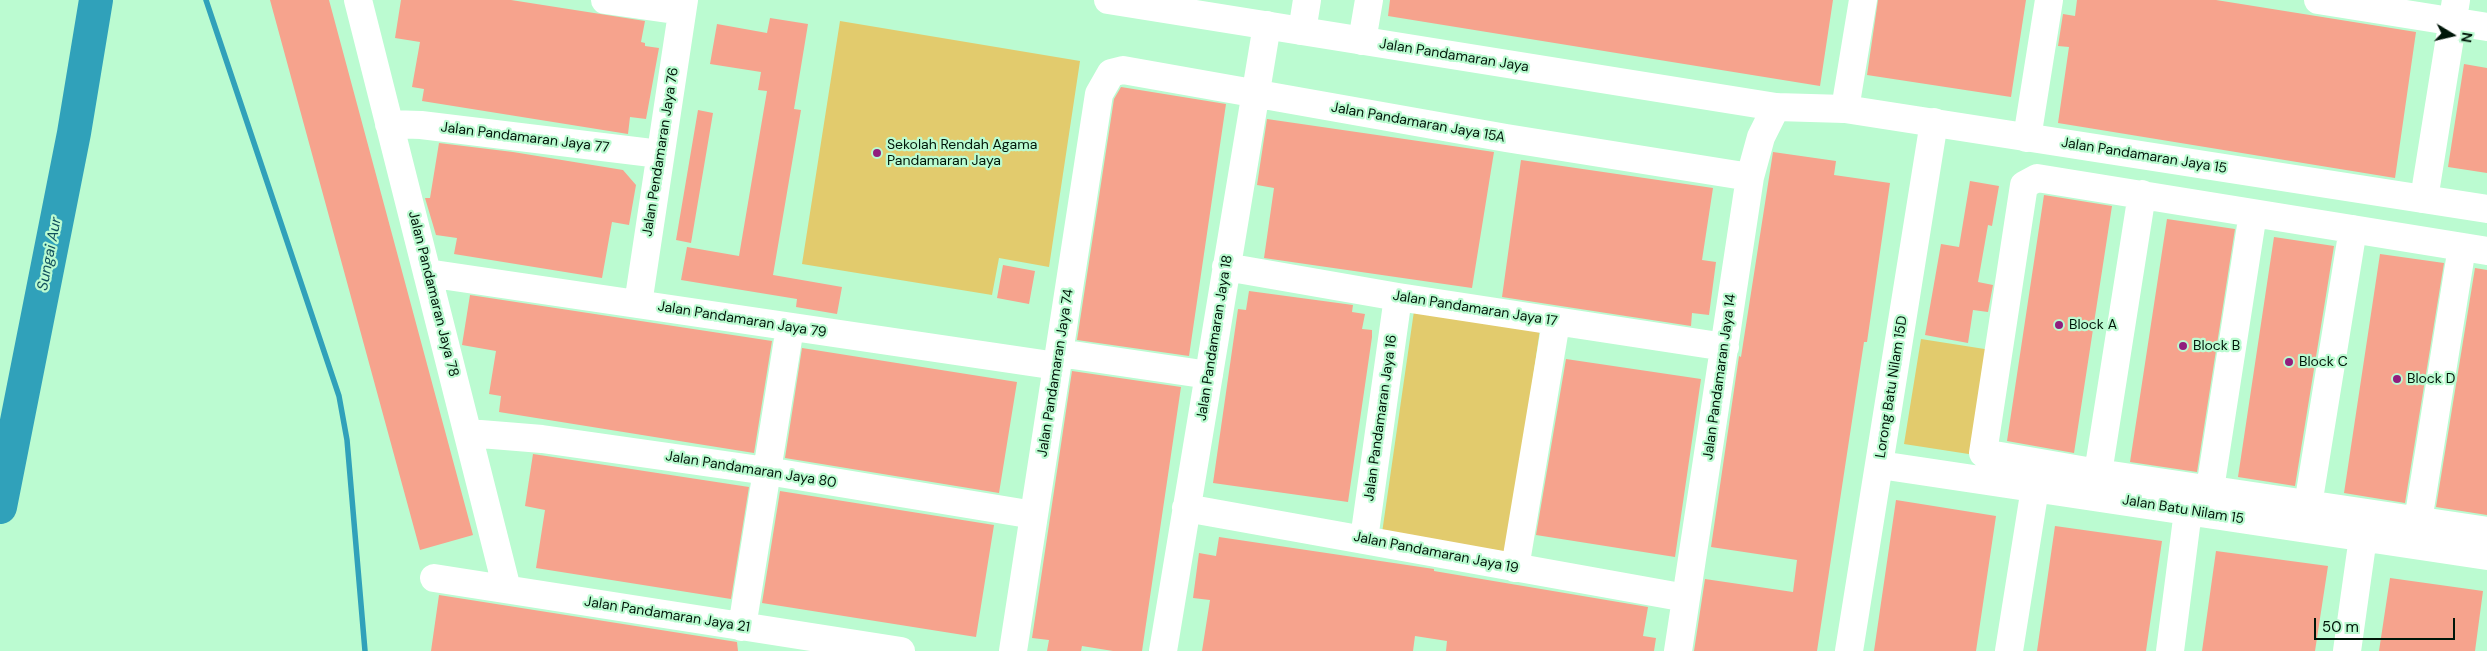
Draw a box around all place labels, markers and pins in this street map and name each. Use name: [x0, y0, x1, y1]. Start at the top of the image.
place label: Sekolah Rendah Agama Pandamaran Jaya: [887, 137, 1037, 170]
marker: Sekolah Rendah Agama Pandamaran Jaya: [871, 147, 883, 159]
place label: Block A: [2069, 317, 2117, 333]
marker: Block A: [2053, 319, 2065, 331]
place label: Block B: [2193, 338, 2240, 354]
marker: Block B: [2177, 340, 2189, 352]
place label: Block C: [2299, 354, 2348, 370]
marker: Block C: [2283, 356, 2295, 368]
place label: Block D: [2407, 371, 2455, 387]
marker: Block D: [2391, 373, 2403, 385]

